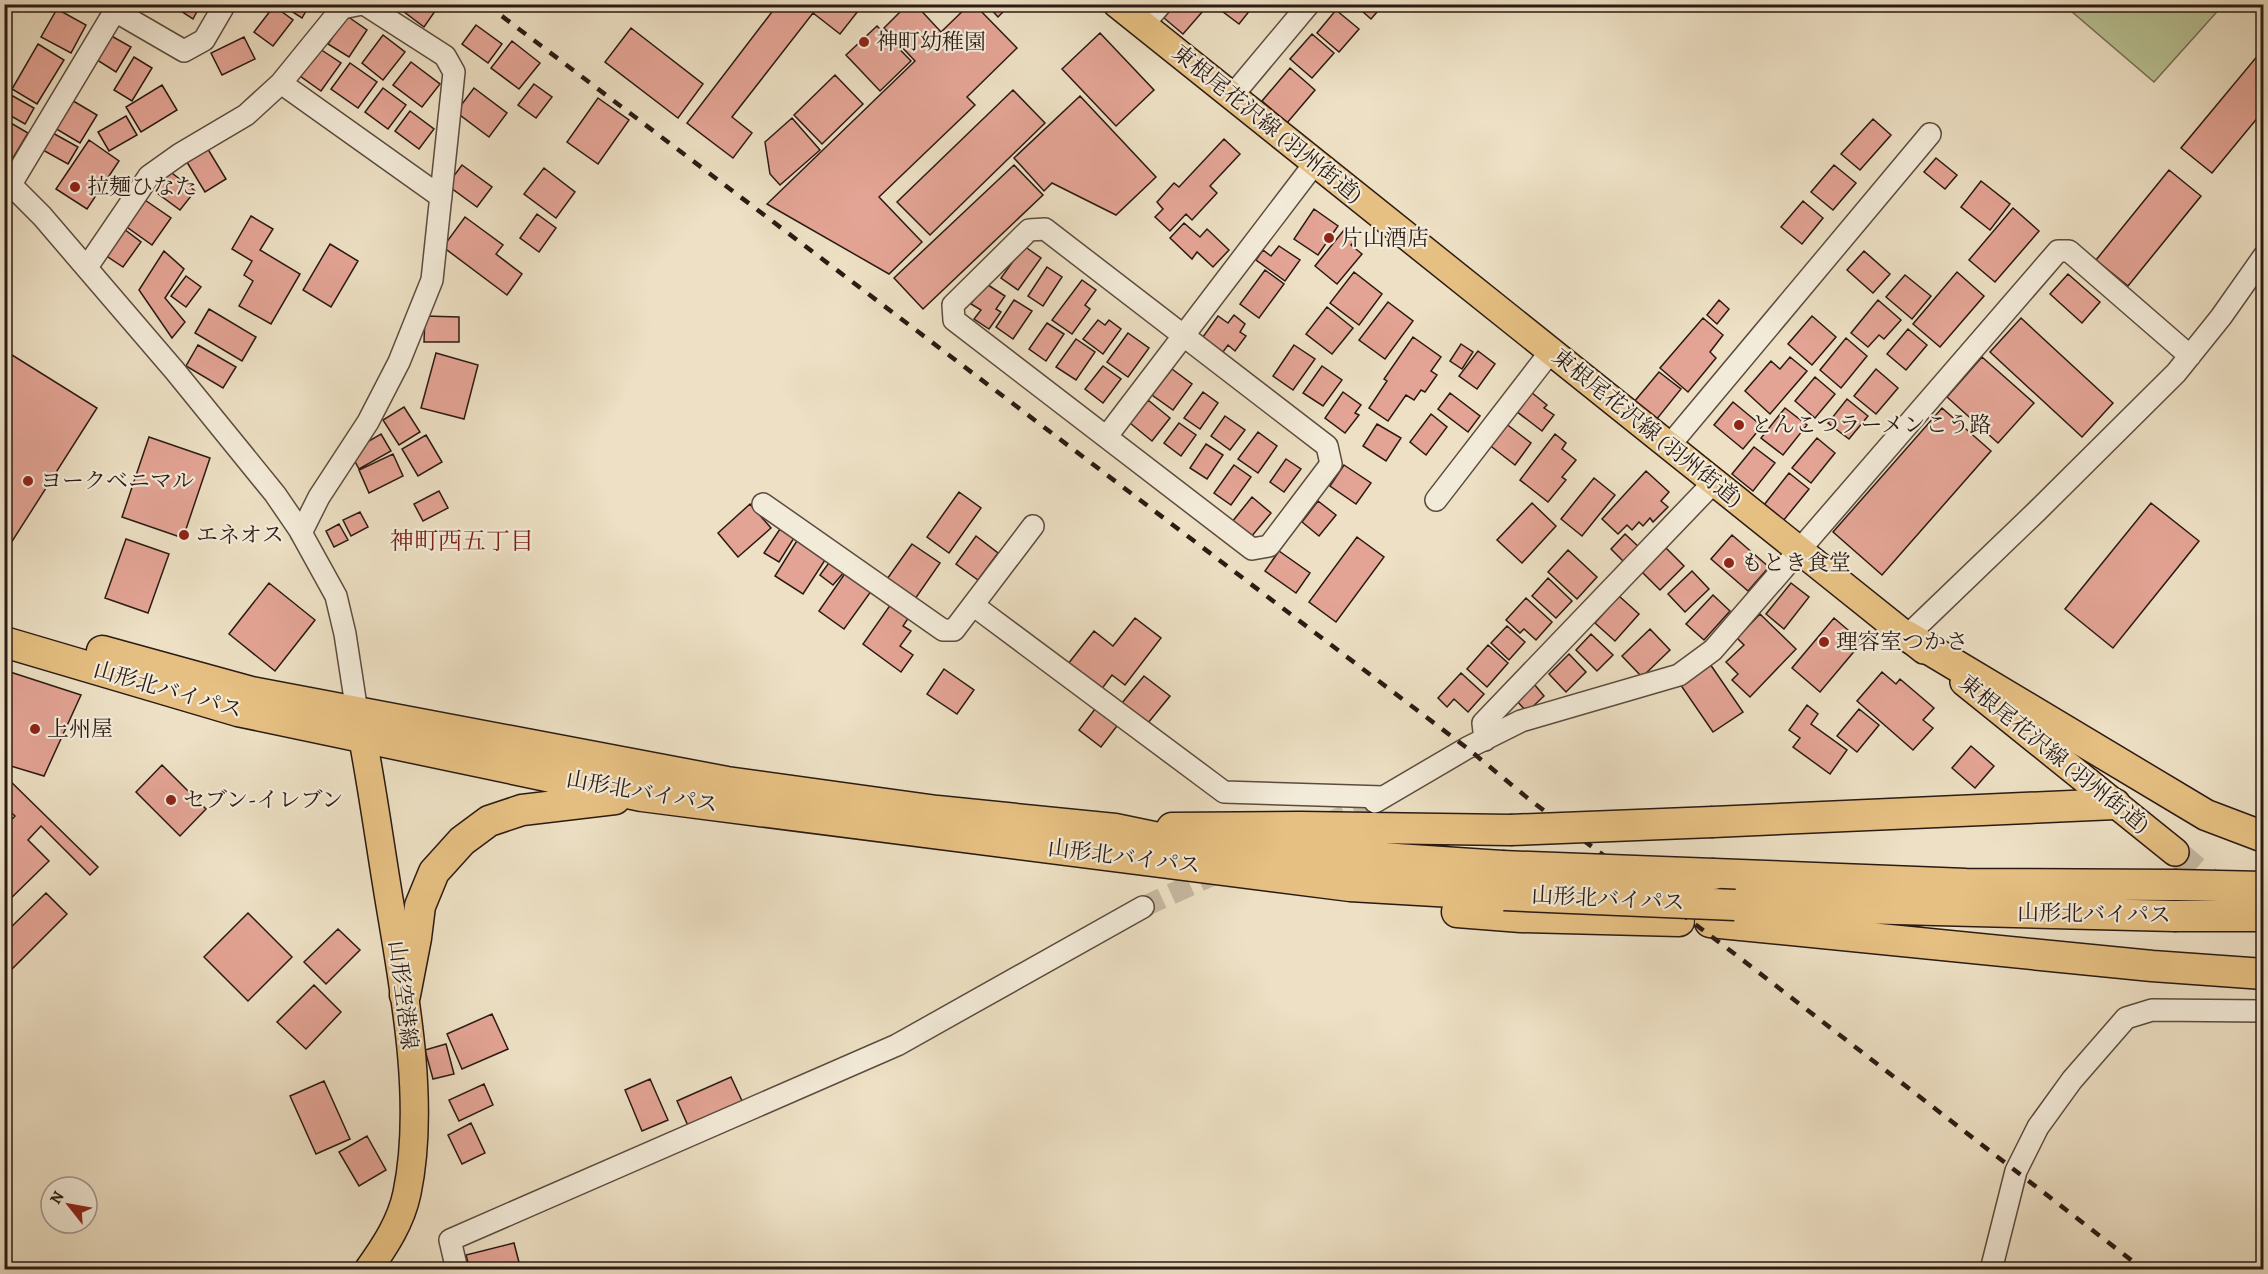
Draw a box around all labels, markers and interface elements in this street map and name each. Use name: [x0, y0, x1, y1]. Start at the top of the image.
place label: 神町幼稚園: [876, 27, 986, 57]
marker: 神町幼稚園: [857, 35, 871, 49]
street label: 東根尾花沢線 (羽州街道): [1166, 38, 1368, 210]
place label: 拉麺ひなた: [87, 172, 197, 202]
marker: 拉麺ひなた: [68, 180, 82, 194]
place label: 片山酒店: [1341, 223, 1429, 253]
marker: 片山酒店: [1322, 231, 1336, 245]
street label: 東根尾花沢線 (羽州街道): [1546, 342, 1748, 514]
place label: とんこつラーメンこう路: [1751, 410, 1991, 440]
marker: とんこつラーメンこう路: [1732, 418, 1746, 432]
place label: ヨークベニマル: [40, 466, 194, 496]
marker: ヨークベニマル: [21, 474, 35, 488]
place label: エネオス: [196, 520, 284, 550]
district label: 神町西五丁目: [390, 525, 534, 557]
marker: エネオス: [177, 528, 191, 542]
place label: もとき食堂: [1741, 548, 1851, 578]
marker: もとき食堂: [1722, 556, 1736, 570]
place label: 理容室つかさ: [1836, 627, 1968, 657]
marker: 理容室つかさ: [1817, 635, 1831, 649]
street label: 山形北バイパス: [90, 654, 246, 726]
street label: 東根尾花沢線 (羽州街道): [1953, 668, 2155, 840]
place label: 上州屋: [47, 714, 113, 744]
marker: 上州屋: [28, 722, 42, 736]
street label: 山形北バイパス: [564, 764, 720, 820]
place label: セブン-イレブン: [183, 785, 344, 815]
marker: セブン-イレブン: [164, 793, 178, 807]
street label: 山形北バイパス: [1046, 833, 1202, 881]
street label: 山形北バイパス: [1531, 880, 1685, 918]
street label: 山形北バイパス: [2017, 898, 2171, 930]
street label: 山形空港線: [381, 939, 425, 1051]
north arrow: [39, 1175, 99, 1235]
text: N: [45, 1187, 70, 1208]

